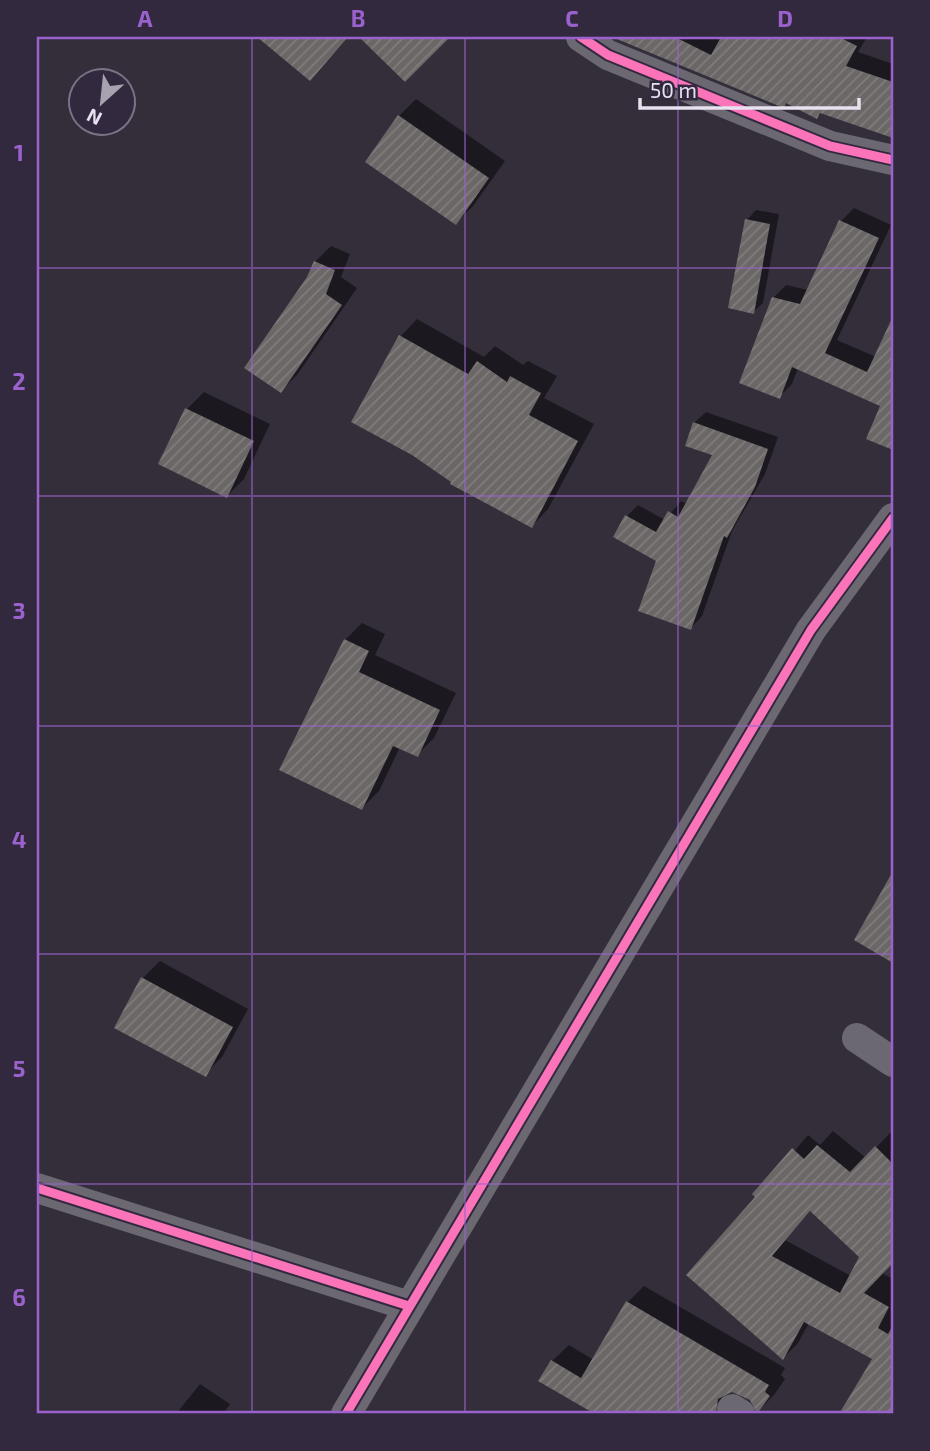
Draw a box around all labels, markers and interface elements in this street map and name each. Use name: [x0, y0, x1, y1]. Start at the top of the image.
text: A: [137, 4, 153, 32]
text: B: [351, 4, 365, 32]
text: C: [565, 4, 579, 32]
text: D: [777, 4, 793, 32]
north arrow: [66, 66, 136, 136]
scale bar: [640, 66, 858, 110]
text: 50 m: [650, 77, 697, 102]
text: N: [83, 104, 105, 131]
text: 1: [14, 138, 24, 166]
text: 2: [12, 367, 26, 395]
text: 3: [12, 596, 26, 624]
text: 4: [12, 825, 26, 853]
text: 5: [13, 1054, 25, 1082]
text: 6: [12, 1283, 26, 1311]

